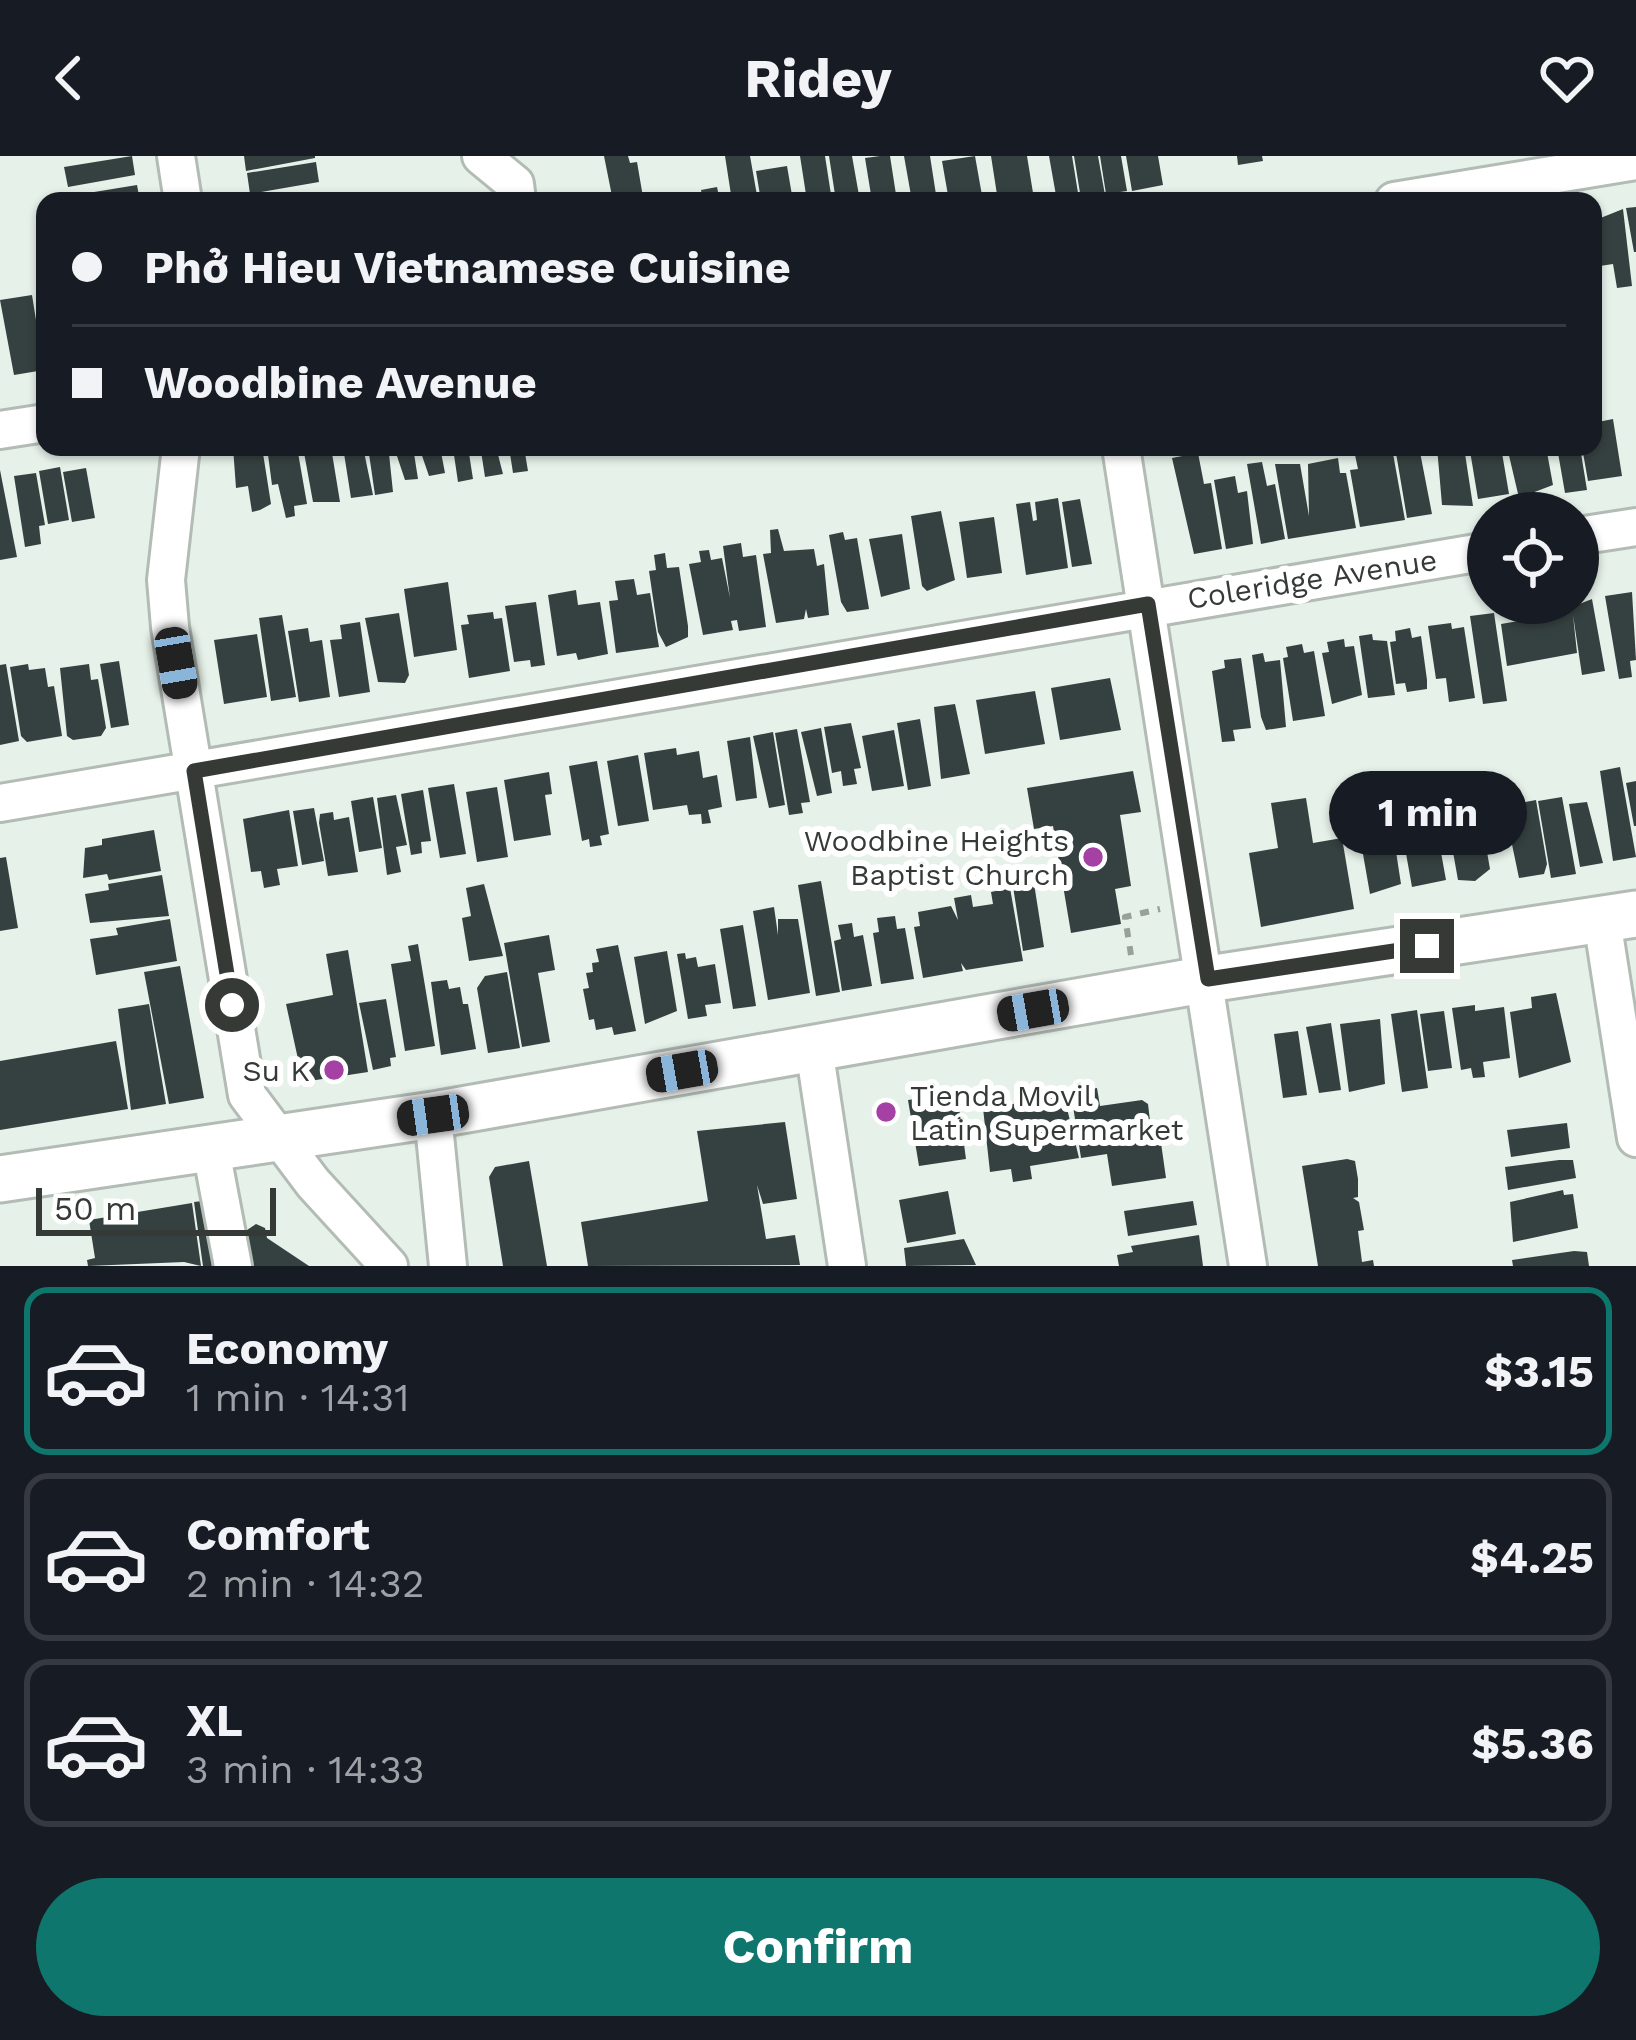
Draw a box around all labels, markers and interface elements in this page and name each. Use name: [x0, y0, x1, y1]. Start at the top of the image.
icon: back: [36, 45, 102, 111]
icon: heart: [1534, 45, 1600, 111]
text: Ridey: [744, 47, 892, 110]
text: Phở Hieu Vietnamese Cuisine: [144, 241, 791, 294]
text: Woodbine Avenue: [144, 356, 537, 409]
map controls: [1467, 492, 1599, 624]
button: locate: [1467, 492, 1599, 624]
street label: Coleridge Avenue: [1185, 542, 1439, 616]
car: [152, 624, 200, 702]
callout: 1 min: [1328, 772, 1526, 856]
text: 1 min: [1378, 790, 1478, 835]
place label: Woodbine Heights Baptist Church: [804, 823, 1069, 892]
marker: Woodbine Heights Baptist Church: [1080, 844, 1106, 870]
route end: [1400, 919, 1454, 973]
route start: [205, 978, 259, 1032]
car: [994, 986, 1072, 1034]
car: [643, 1047, 721, 1095]
place label: Su K: [243, 1053, 310, 1088]
marker: Su K: [321, 1057, 347, 1083]
place label: Tienda Movil Latin Supermarket: [910, 1078, 1184, 1147]
car: [395, 1092, 471, 1138]
marker: Tienda Movil Latin Supermarket: [873, 1099, 899, 1125]
scale bar: [36, 1182, 276, 1235]
text: 50 m: [54, 1189, 136, 1228]
icon: car: [42, 1317, 150, 1425]
text: Economy: [186, 1322, 388, 1375]
text: $3.15: [1484, 1345, 1594, 1398]
text: 1 min · 14:31: [186, 1375, 409, 1420]
icon: car: [42, 1503, 150, 1611]
text: Comfort: [186, 1508, 370, 1561]
text: $4.25: [1470, 1531, 1594, 1584]
text: 2 min · 14:32: [186, 1561, 424, 1606]
icon: car: [42, 1689, 150, 1797]
text: XL: [186, 1694, 243, 1747]
text: $5.36: [1471, 1717, 1594, 1770]
text: 3 min · 14:33: [186, 1747, 424, 1792]
button: Confirm: [36, 1878, 1600, 2016]

